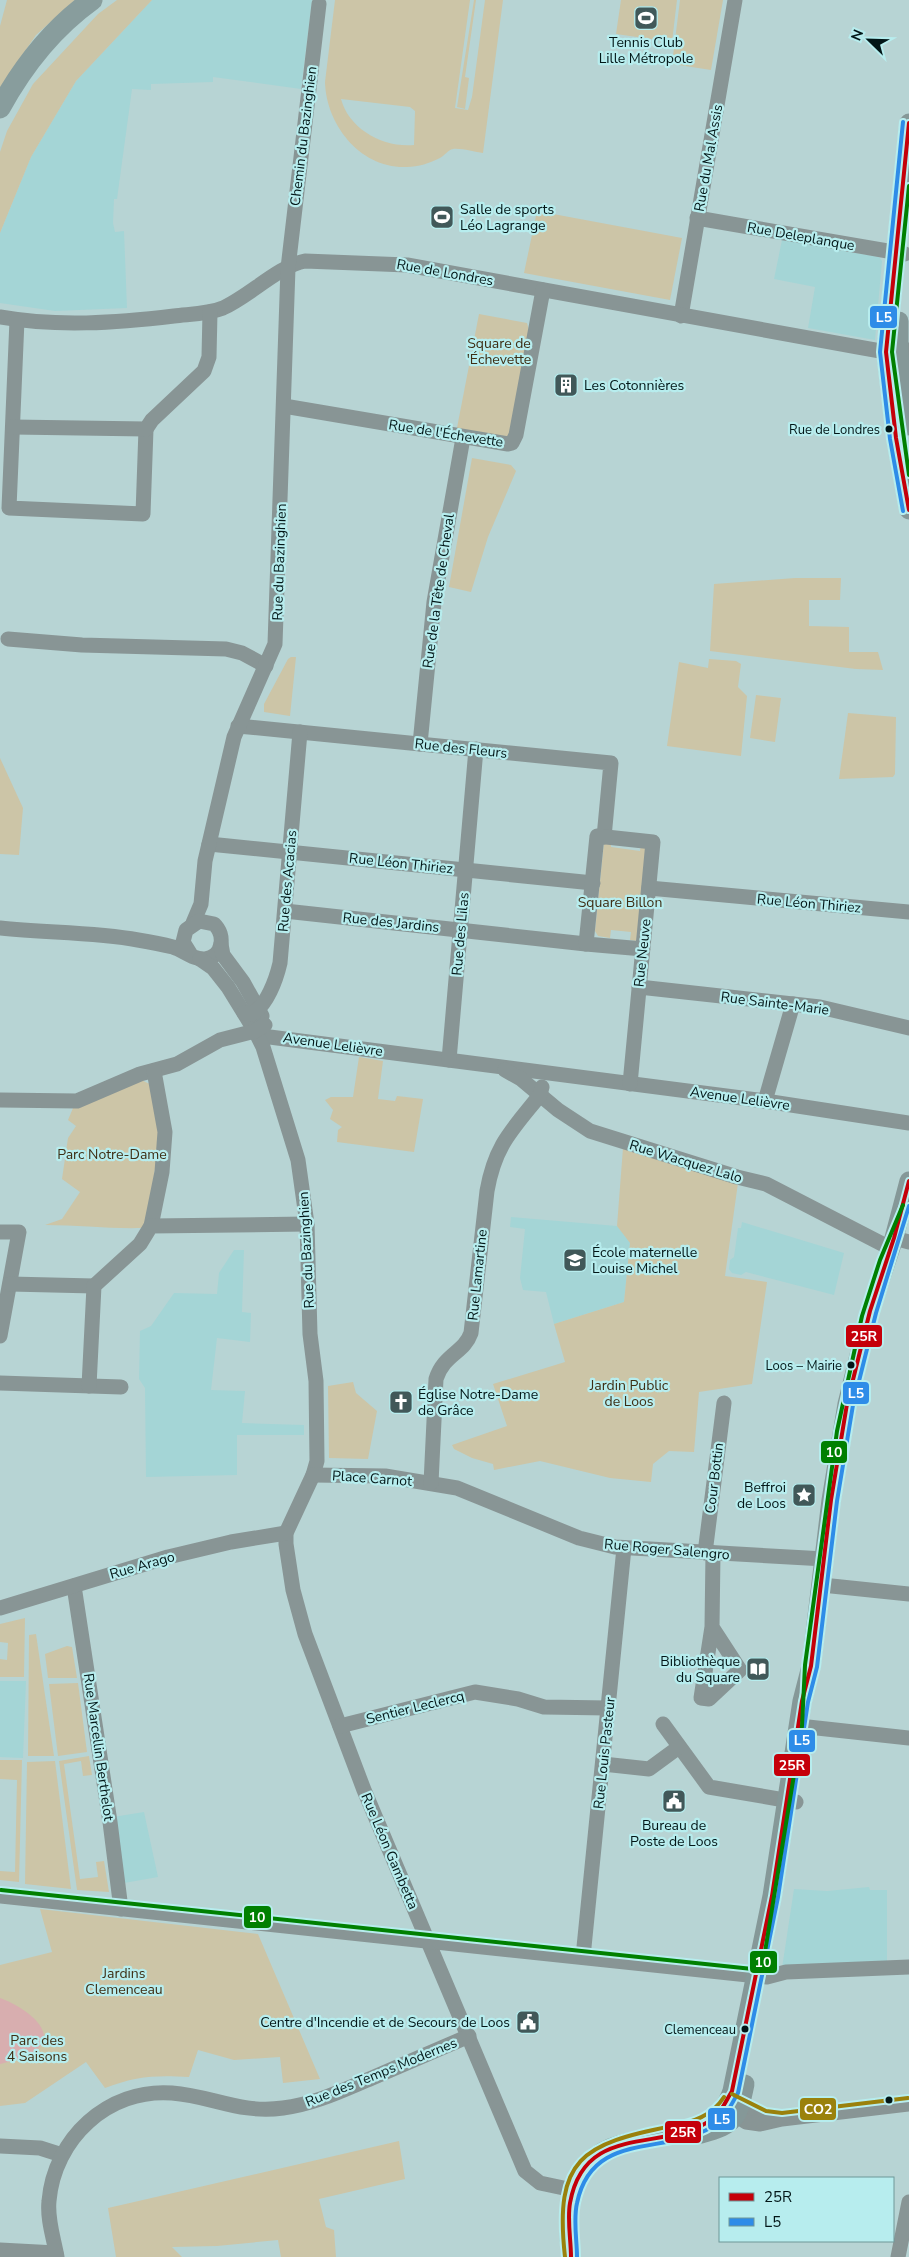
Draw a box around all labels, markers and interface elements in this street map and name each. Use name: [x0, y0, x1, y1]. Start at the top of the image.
sports icon: Tennis Club Lille Métropole: [633, 5, 659, 31]
north arrow: [844, 15, 894, 65]
text: N: [847, 27, 868, 44]
place label: Tennis Club Lille Métropole: [599, 33, 693, 68]
street label: Chemin du Bazinghien: [286, 65, 321, 207]
street label: Rue du Mal Assis: [690, 103, 727, 213]
place label: Salle de sports Léo Lagrange: [460, 200, 554, 235]
sports icon: Salle de sports Léo Lagrange: [429, 204, 455, 230]
street label: Rue Deleplanque: [746, 218, 856, 255]
street label: Rue de Londres: [395, 255, 495, 290]
line badge: L5: [869, 305, 898, 329]
text: L5: [876, 308, 892, 327]
park label: Square de 'Échevette: [467, 334, 531, 369]
building icon: Les Cotonnières: [553, 372, 579, 398]
place label: Les Cotonnières: [584, 376, 685, 395]
street label: Rue de l'Échevette: [387, 415, 505, 452]
place label: Rue de Londres: [789, 421, 880, 439]
marker: Rue de Londres: [884, 424, 894, 434]
street label: Rue du Bazinghien: [268, 503, 291, 621]
street label: Rue de la Tête de Cheval: [418, 512, 459, 670]
street label: Rue des Fleurs: [414, 734, 508, 763]
street label: Rue des Acacias: [274, 829, 301, 933]
street label: Rue Léon Thiriez: [348, 849, 454, 878]
street label: Rue Léon Thiriez: [756, 889, 862, 918]
street label: Rue des Lilas: [447, 891, 474, 976]
park label: Square Billon: [578, 893, 662, 912]
street label: Rue des Jardins: [342, 908, 441, 937]
street label: Rue Neuve: [629, 918, 656, 988]
street label: Rue Sainte-Marie: [720, 987, 830, 1020]
street label: Avenue Lelièvre: [282, 1028, 384, 1061]
street label: Avenue Lelièvre: [689, 1082, 791, 1115]
street label: Rue Wacquez Lalo: [627, 1135, 745, 1188]
park label: Parc Notre-Dame: [57, 1145, 167, 1164]
street label: Rue du Bazinghien: [294, 1191, 319, 1309]
street label: Rue Lamartine: [463, 1228, 492, 1322]
place label: École maternelle Louise Michel: [592, 1243, 697, 1278]
school or university icon: École maternelle Louise Michel: [562, 1247, 588, 1273]
line badge: 25R: [845, 1324, 883, 1348]
text: 25R: [851, 1327, 878, 1346]
place label: Loos – Mairie: [766, 1357, 842, 1375]
marker: Loos – Mairie: [846, 1360, 856, 1370]
park label: Jardin Public de Loos: [589, 1376, 669, 1411]
line badge: L5: [842, 1381, 870, 1405]
text: L5: [848, 1384, 864, 1403]
place label: Église Notre-Dame de Grâce: [418, 1385, 538, 1420]
church icon: Église Notre-Dame de Grâce: [388, 1389, 414, 1415]
line badge: 10: [820, 1440, 848, 1464]
street label: Cour Bottin: [701, 1442, 728, 1515]
text: 10: [826, 1443, 842, 1462]
street label: Place Carnot: [331, 1466, 413, 1491]
place label: Beffroi de Loos: [737, 1478, 786, 1513]
place icon: Beffroi de Loos: [791, 1482, 817, 1508]
street label: Rue Roger Salengro: [603, 1535, 731, 1564]
street label: Rue Arago: [107, 1547, 177, 1584]
place label: Bibliothèque du Square: [660, 1652, 740, 1687]
library icon: Bibliothèque du Square: [745, 1656, 771, 1682]
street label: Rue Marcellin Berthelot: [79, 1672, 118, 1822]
street label: Sentier Leclercq: [364, 1686, 466, 1729]
street label: Rue Louis Pasteur: [589, 1696, 620, 1810]
line badge: L5: [788, 1729, 816, 1753]
text: L5: [794, 1731, 810, 1750]
line badge: 25R: [773, 1753, 811, 1777]
text: 25R: [779, 1756, 806, 1775]
public building icon: Bureau de Poste de Loos: [661, 1788, 687, 1814]
street label: Rue Léon Gambetta: [356, 1790, 423, 1912]
place label: Bureau de Poste de Loos: [630, 1816, 718, 1851]
line badge: 10: [243, 1905, 272, 1929]
text: 10: [249, 1908, 265, 1927]
line badge: 10: [749, 1950, 778, 1974]
text: 10: [755, 1953, 771, 1972]
park label: Jardins Clemenceau: [85, 1964, 163, 1999]
public building icon: Centre d'Incendie et de Secours de Loos: [515, 2009, 541, 2035]
place label: Centre d'Incendie et de Secours de Loos: [260, 2013, 510, 2032]
place label: Clemenceau: [664, 2021, 736, 2039]
marker: Clemenceau: [740, 2024, 750, 2034]
park label: Parc des 4 Saisons: [7, 2031, 68, 2066]
street label: Rue des Temps Modernes: [303, 2033, 460, 2112]
unlabelled marker: [884, 2095, 894, 2105]
line badge: CO2: [799, 2097, 837, 2121]
text: CO2: [804, 2100, 832, 2119]
line badge: L5: [707, 2107, 736, 2131]
text: L5: [714, 2110, 730, 2129]
line badge: 25R: [664, 2120, 702, 2144]
text: 25R: [670, 2123, 697, 2142]
legend: [719, 2177, 894, 2242]
text: 25R: [764, 2187, 792, 2207]
text: L5: [764, 2212, 781, 2232]

